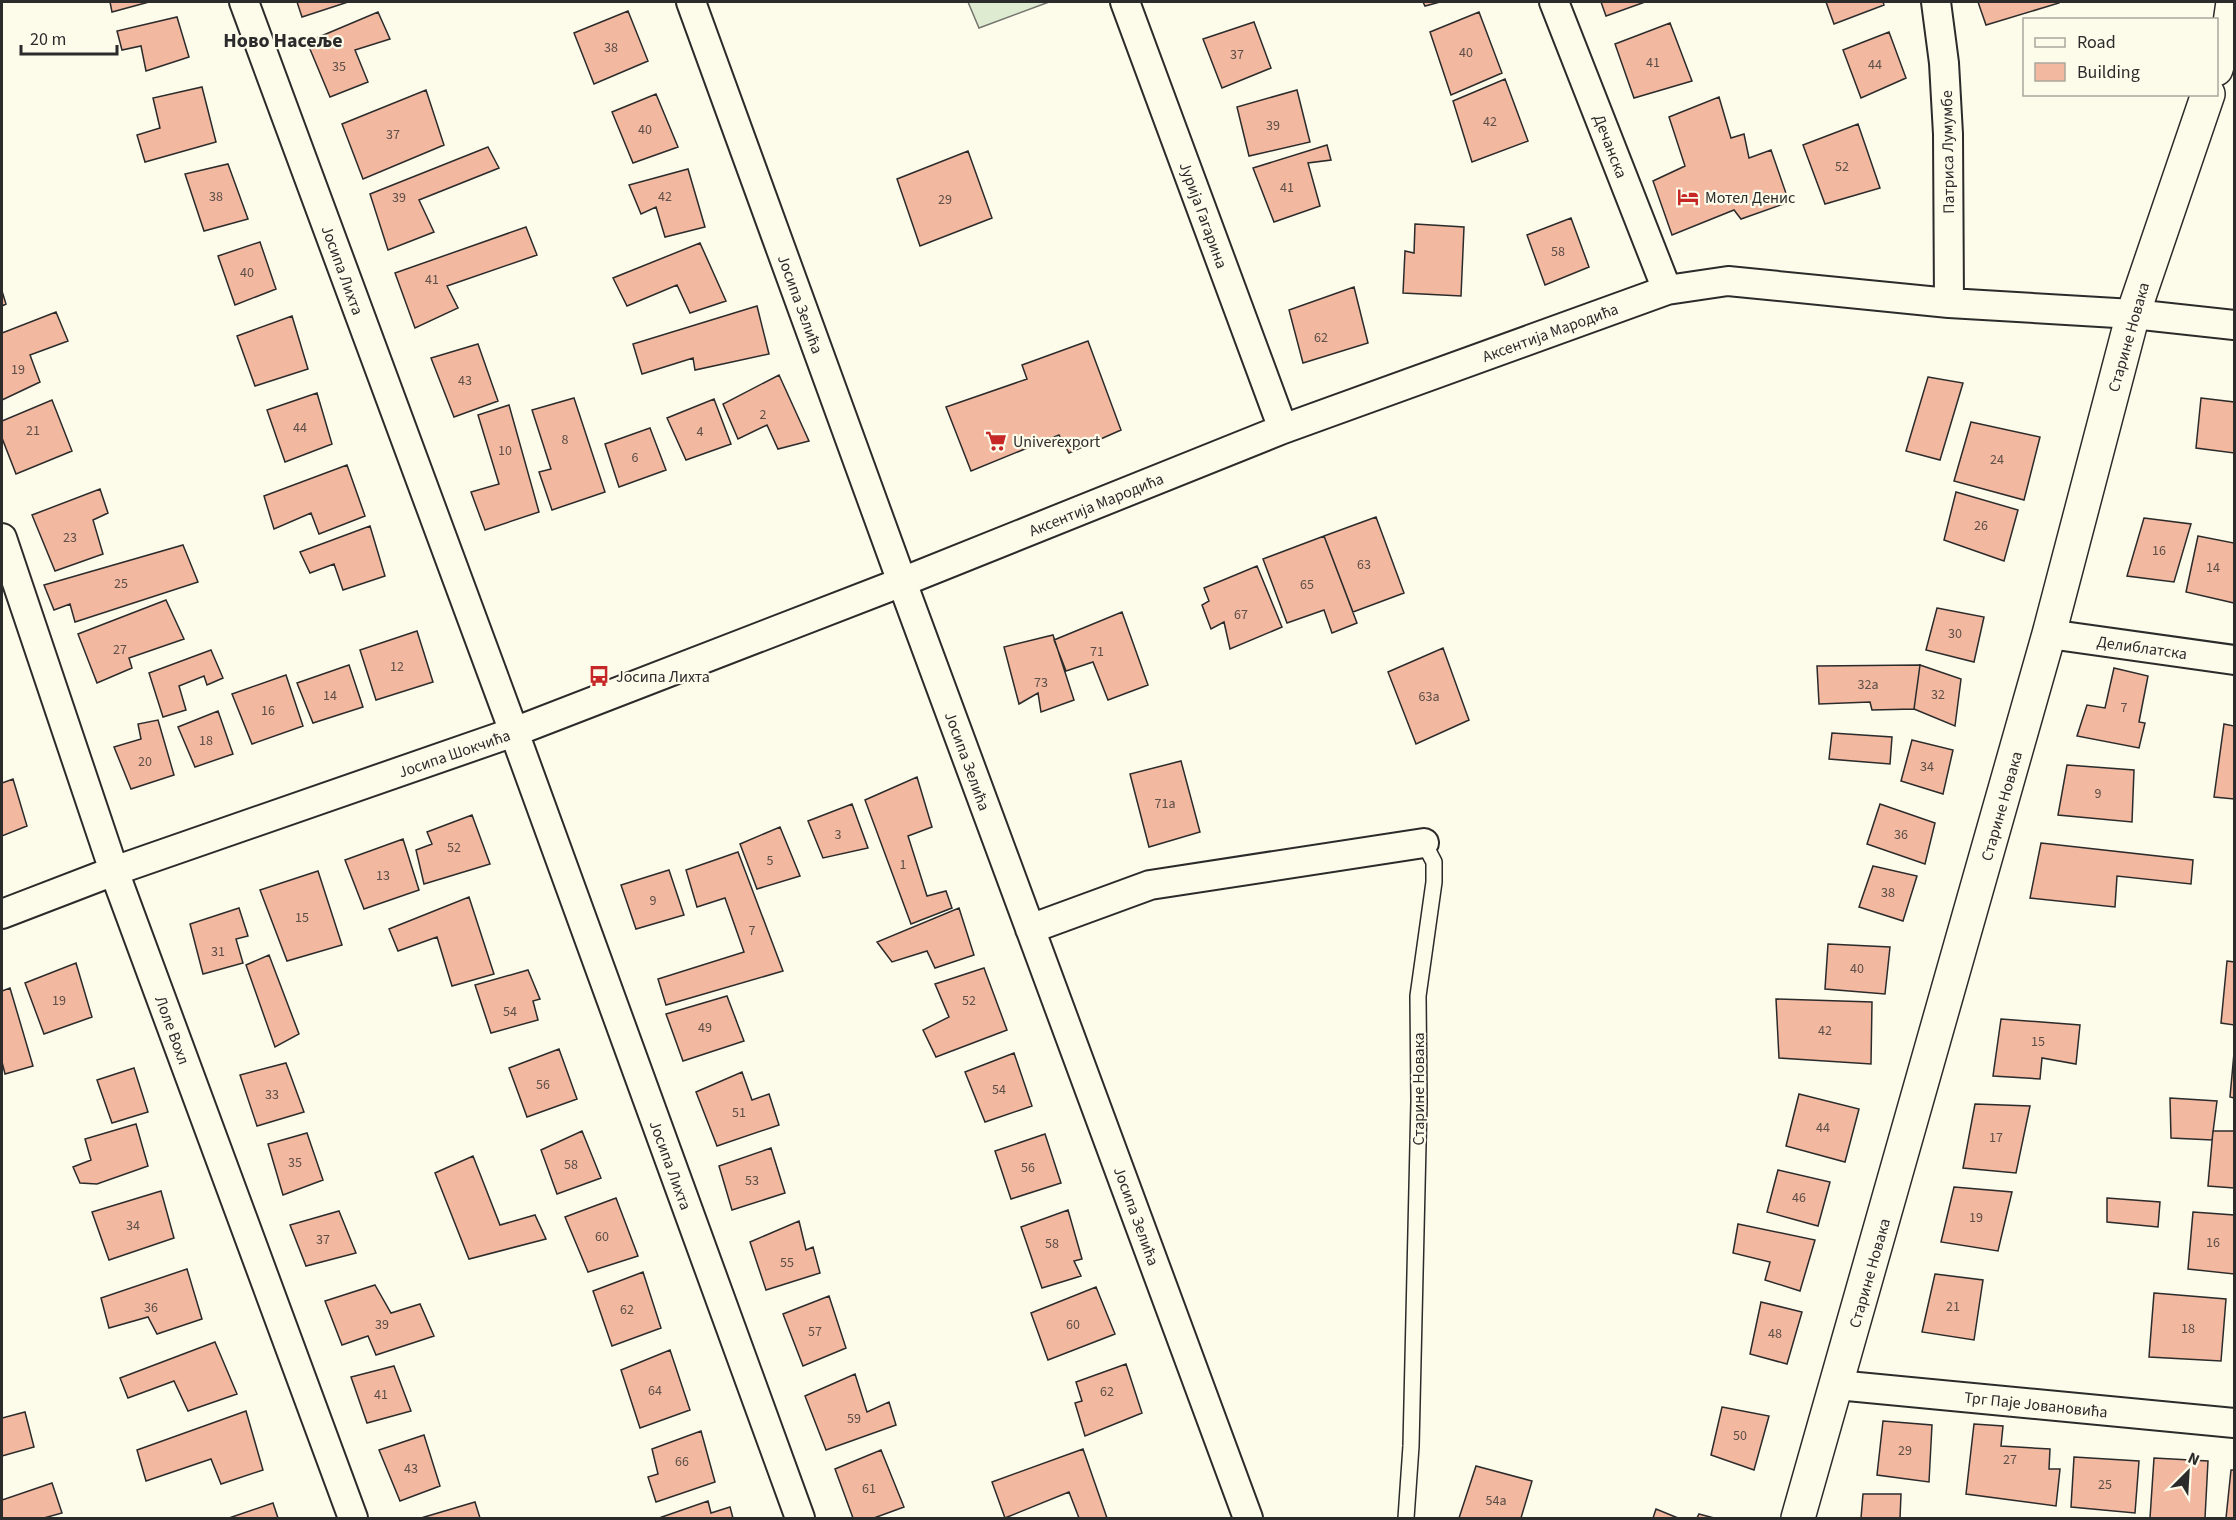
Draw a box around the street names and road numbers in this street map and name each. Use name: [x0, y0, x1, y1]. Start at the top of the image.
street label: Патриса Лумумбе: [1936, 90, 1960, 214]
street label: Дечанска: [1588, 111, 1632, 181]
street label: Јурија Гагарина: [1174, 159, 1233, 272]
street label: Јосипа Лихта: [316, 223, 368, 318]
street label: Јосипа Зелића: [772, 252, 828, 357]
street label: Старине Новака: [2103, 280, 2155, 395]
street label: Аксентија Мародића: [1479, 298, 1621, 368]
street label: Аксентија Мародића: [1026, 468, 1167, 542]
street label: Делиблатска: [2095, 631, 2188, 665]
street label: Јосипа Зелића: [939, 709, 995, 814]
street label: Јосипа Шокчића: [395, 724, 513, 783]
street label: Старине Новака: [1976, 749, 2028, 864]
street label: Лоле Вохл: [149, 993, 195, 1068]
street label: Старине Новака: [1408, 1033, 1430, 1145]
street label: Јосипа Лихта: [644, 1118, 696, 1213]
street label: Јосипа Зелића: [1108, 1164, 1164, 1269]
street label: Старине Новака: [1844, 1216, 1896, 1331]
street label: Трг Паје Јовановића: [1963, 1387, 2109, 1423]

